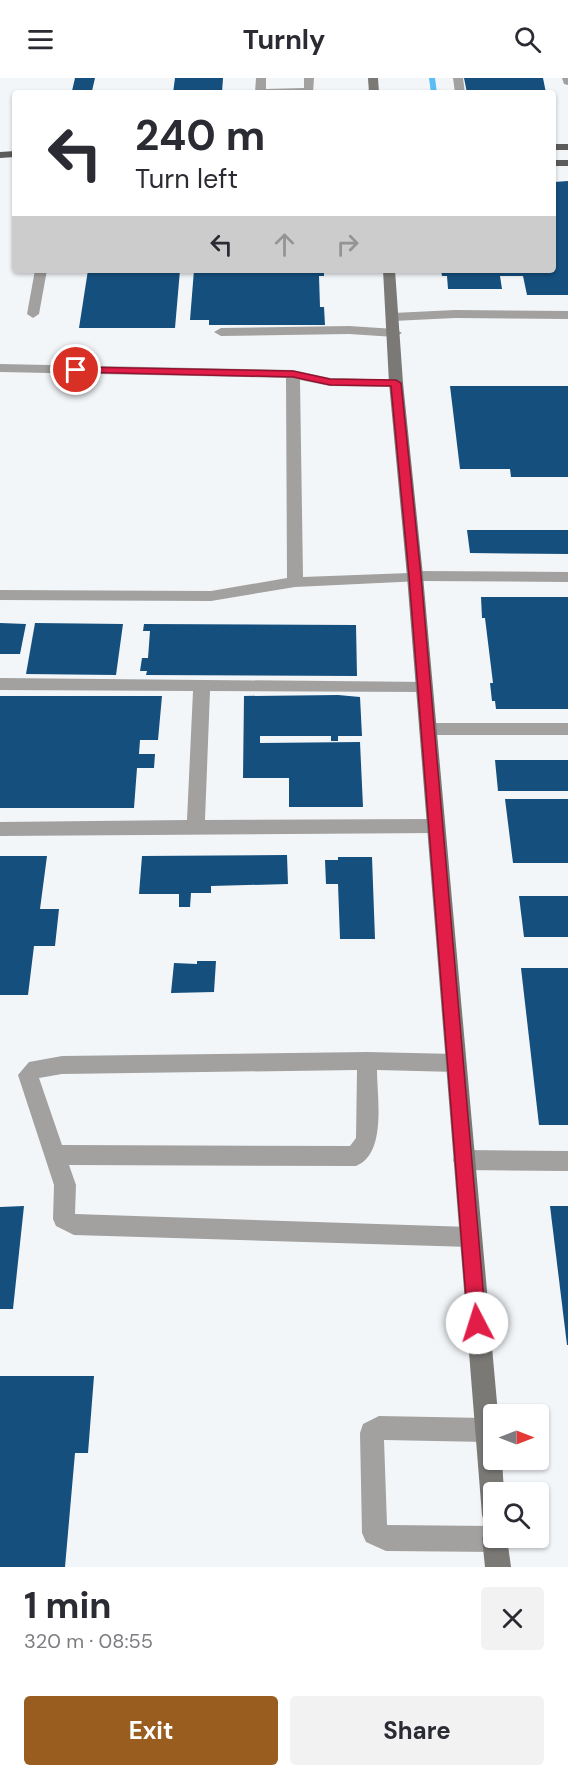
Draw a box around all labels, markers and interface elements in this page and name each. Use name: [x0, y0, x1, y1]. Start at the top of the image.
text: Turnly: [243, 22, 325, 57]
icon: menu: [24, 23, 57, 56]
icon: search: [511, 23, 544, 56]
text: 240 m: [135, 108, 265, 163]
icon: left: [36, 114, 114, 192]
text: Turn left: [135, 161, 238, 196]
icon: left: [205, 228, 238, 261]
icon: ahead: [268, 228, 301, 261]
icon: right: [331, 228, 364, 261]
pin: [50, 344, 101, 395]
icon: arrive: [59, 353, 92, 386]
position arrow: [445, 1291, 509, 1355]
north arrow: [483, 1404, 549, 1470]
map controls: [483, 1404, 549, 1548]
button: search: [483, 1482, 549, 1548]
text: 1 min: [24, 1582, 112, 1629]
button: close: [481, 1587, 544, 1650]
text: 320 m · 08:55: [24, 1628, 153, 1654]
button: Exit: [24, 1696, 278, 1765]
button: Share: [290, 1696, 544, 1765]

